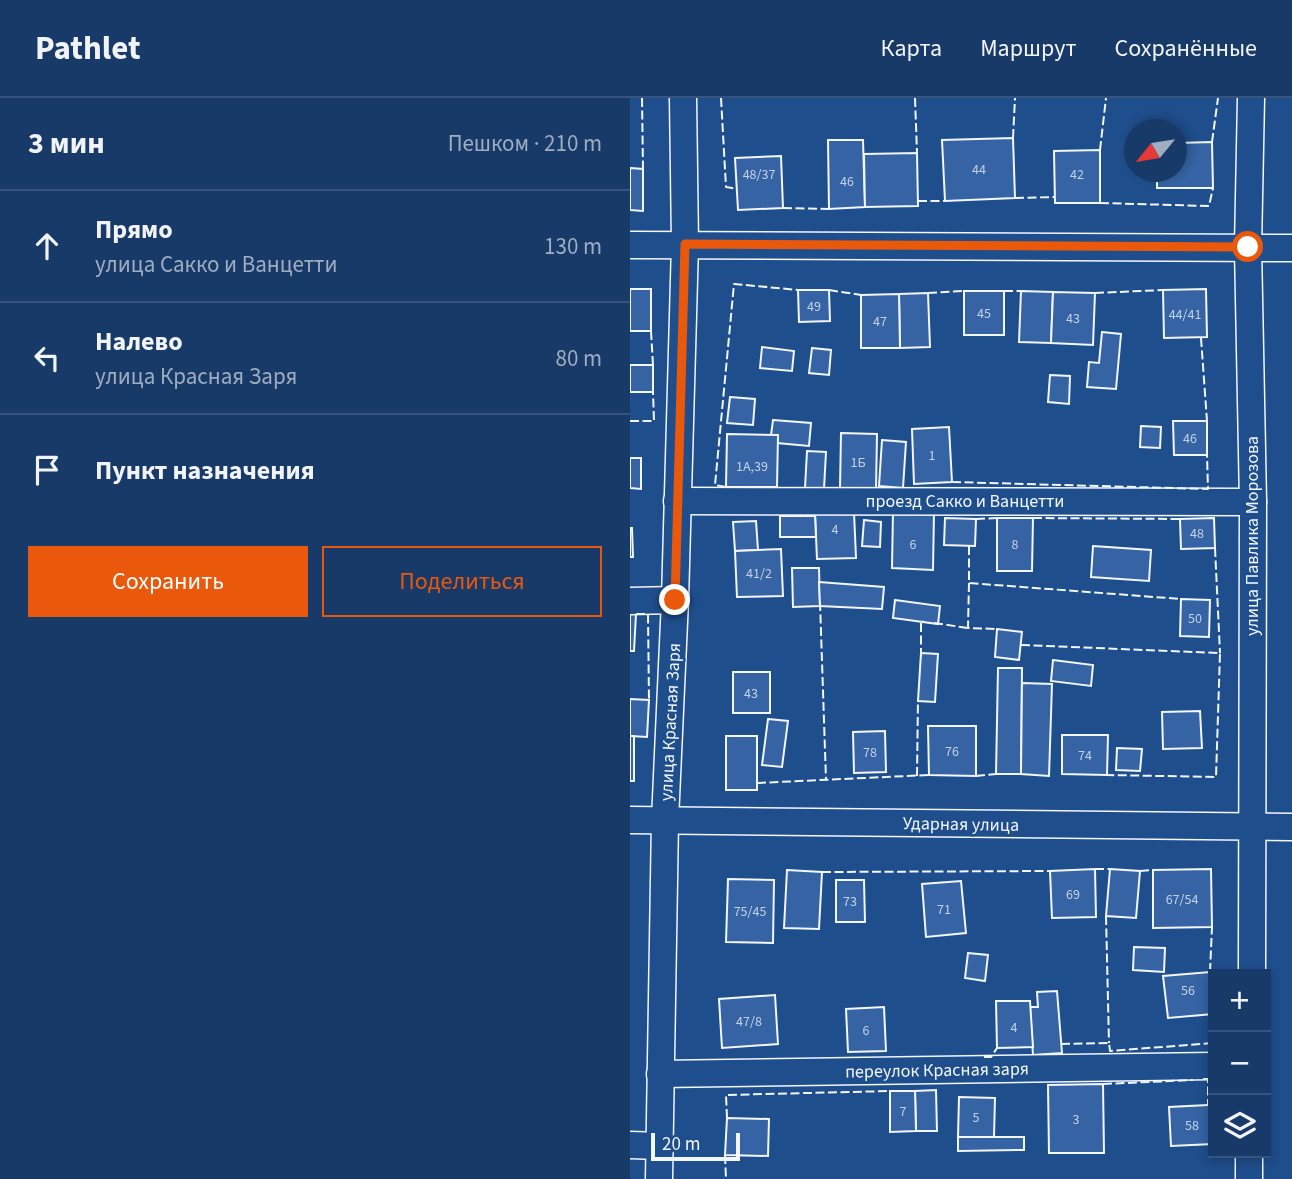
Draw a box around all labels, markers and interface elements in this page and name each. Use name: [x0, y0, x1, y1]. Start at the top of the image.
text: Pathlet: [35, 25, 141, 72]
text: Карта: [881, 31, 942, 66]
text: Маршрут: [980, 31, 1076, 66]
text: Сохранённые: [1114, 31, 1257, 66]
north arrow: [1124, 119, 1187, 182]
text: 3 мин: [28, 122, 105, 165]
text: Пешком · 210 m: [448, 127, 602, 160]
house number: 44: [972, 160, 986, 180]
house number: 48/37: [743, 165, 775, 185]
house number: 42: [1070, 165, 1084, 185]
house number: 46: [840, 172, 854, 192]
text: Прямо: [95, 211, 173, 248]
icon: ahead: [28, 227, 66, 265]
text: 130 m: [544, 230, 602, 263]
route start: [1232, 231, 1263, 262]
text: улица Сакко и Ванцетти: [95, 248, 337, 281]
house number: 49: [807, 297, 821, 317]
house number: 45: [977, 304, 991, 324]
house number: 44/41: [1169, 305, 1201, 325]
house number: 43: [1066, 309, 1080, 329]
house number: 47: [873, 312, 887, 332]
text: Налево: [95, 323, 183, 360]
icon: left: [28, 339, 66, 377]
text: 80 m: [555, 342, 602, 375]
text: улица Красная Заря: [95, 360, 297, 393]
house number: 46: [1183, 429, 1197, 449]
street label: улица Павлика Морозова: [1240, 436, 1265, 636]
house number: 1: [929, 446, 936, 466]
icon: arrive: [28, 451, 66, 489]
text: Пункт назначения: [95, 452, 315, 489]
house number: 1Б: [850, 453, 866, 473]
house number: 1А,39: [736, 457, 768, 477]
street label: проезд Сакко и Ванцетти: [866, 489, 1064, 514]
house number: 4: [832, 520, 839, 540]
house number: 48: [1190, 524, 1204, 544]
house number: 6: [910, 535, 917, 555]
house number: 8: [1012, 535, 1019, 555]
button: Сохранить: [28, 546, 308, 617]
button: Поделиться: [322, 546, 602, 617]
house number: 41/2: [746, 564, 772, 584]
route end: [659, 584, 690, 615]
house number: 50: [1188, 609, 1202, 629]
street label: улица Красная Заря: [654, 642, 687, 802]
house number: 43: [744, 684, 758, 704]
house number: 76: [945, 742, 959, 762]
house number: 78: [863, 743, 877, 763]
house number: 74: [1078, 746, 1092, 766]
street label: Ударная улица: [903, 811, 1019, 838]
house number: 69: [1066, 885, 1080, 905]
house number: 67/54: [1166, 890, 1198, 910]
house number: 73: [843, 892, 857, 912]
house number: 71: [937, 900, 951, 920]
house number: 75/45: [734, 902, 766, 922]
map controls: [1208, 969, 1271, 1158]
button: +: [1208, 969, 1271, 1032]
house number: 56: [1181, 981, 1195, 1001]
house number: 47/8: [736, 1012, 762, 1032]
house number: 4: [1011, 1018, 1018, 1038]
house number: 6: [863, 1021, 870, 1041]
button: −: [1208, 1032, 1271, 1095]
street label: переулок Красная заря: [845, 1056, 1029, 1085]
button: layers: [1208, 1095, 1271, 1158]
house number: 7: [900, 1102, 907, 1122]
house number: 5: [973, 1108, 980, 1128]
house number: 3: [1073, 1110, 1080, 1130]
house number: 58: [1185, 1116, 1199, 1136]
scale bar: [651, 1130, 740, 1162]
text: 20 m: [662, 1131, 700, 1158]

